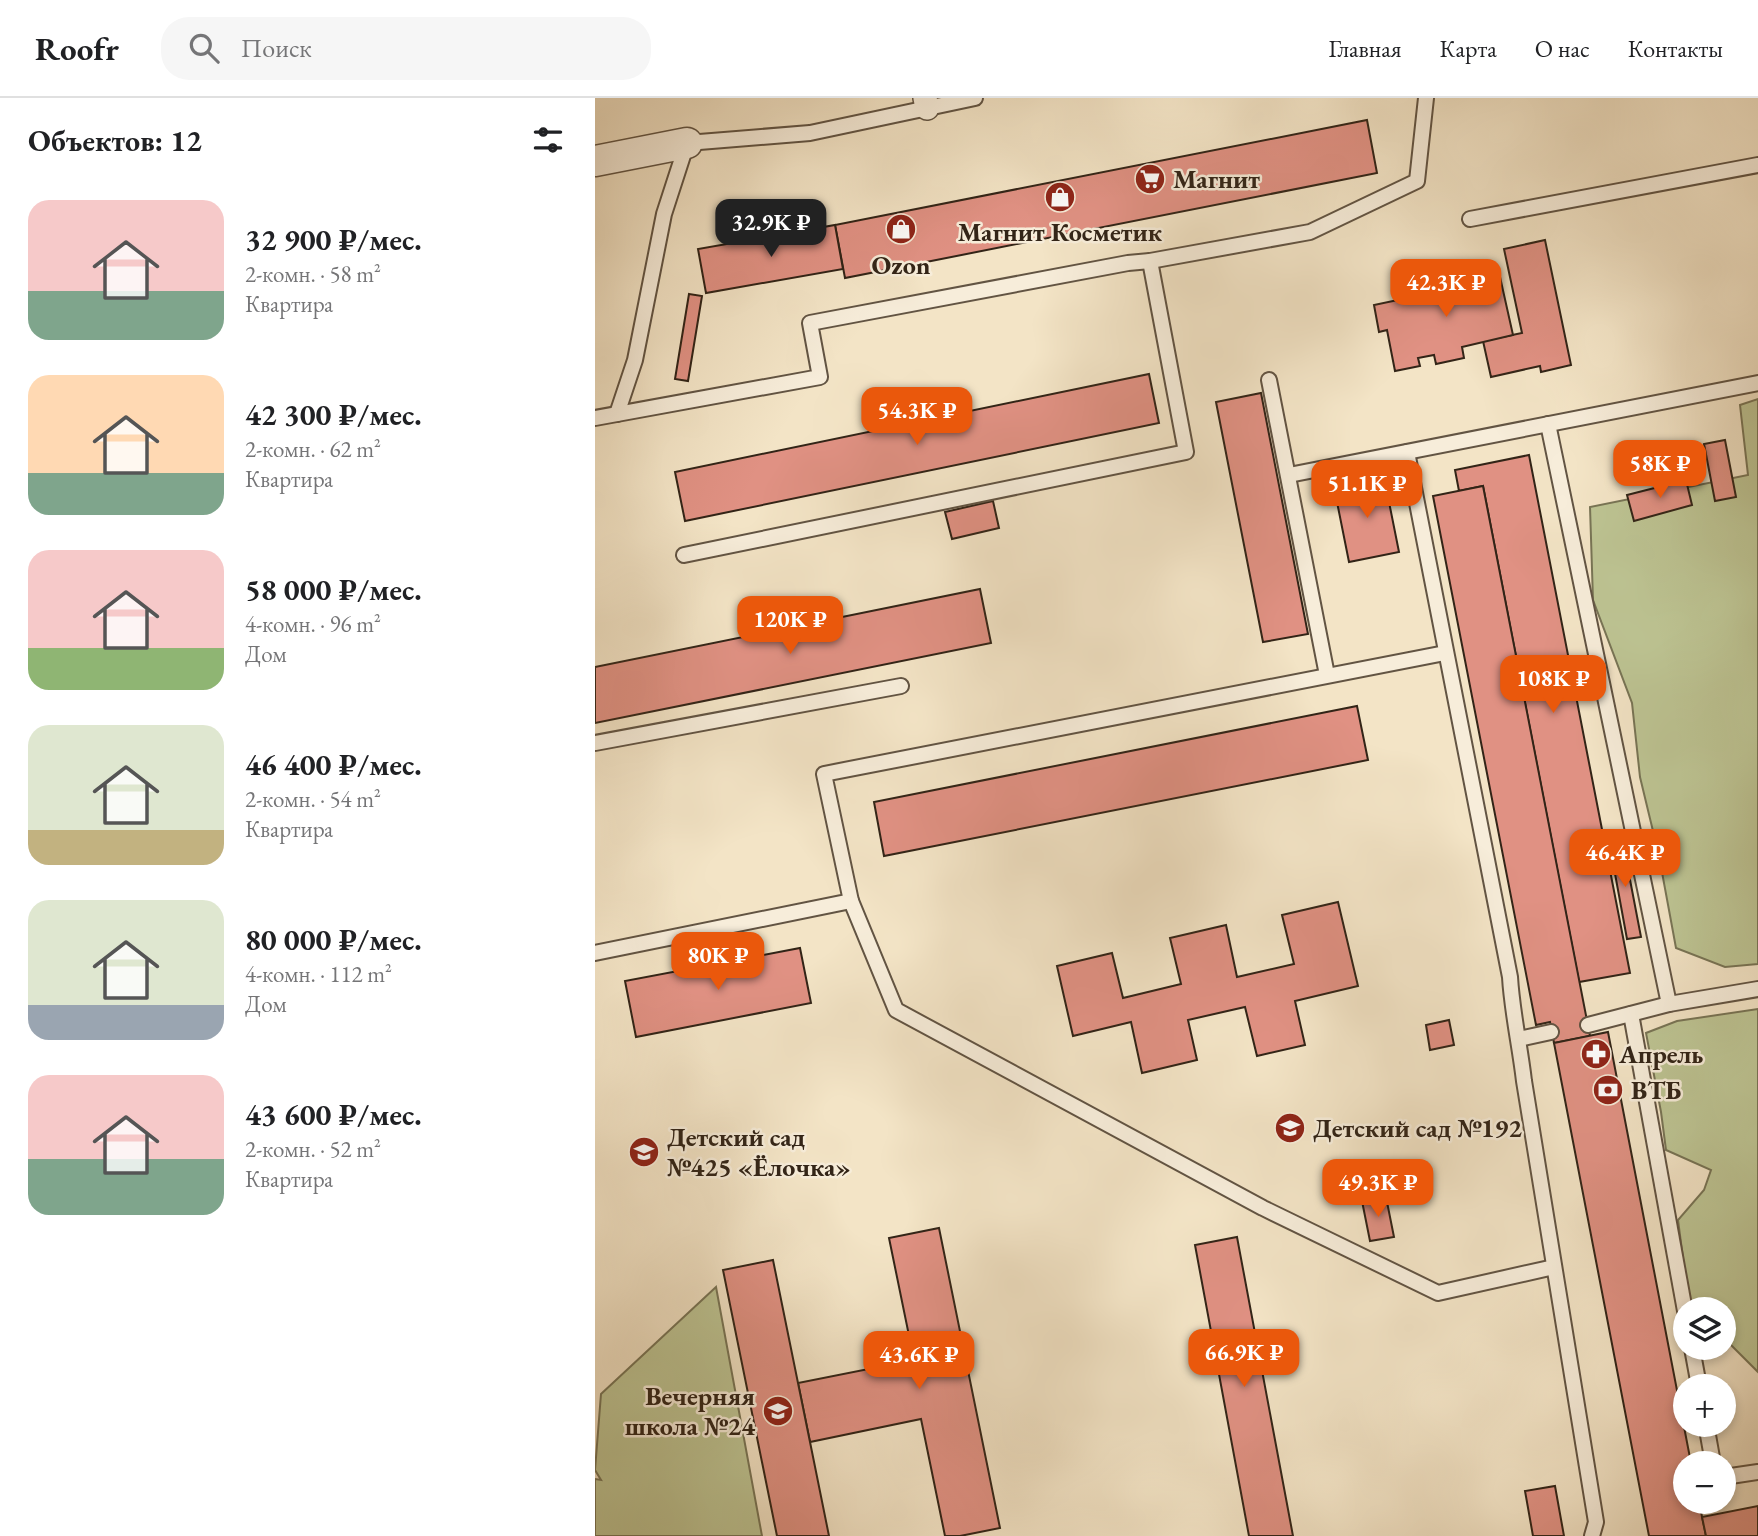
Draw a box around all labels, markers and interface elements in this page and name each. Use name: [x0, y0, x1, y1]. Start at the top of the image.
search box: [161, 17, 651, 80]
text: Roofr: [35, 27, 119, 70]
icon: search: [185, 29, 223, 67]
text: Поиск: [241, 31, 312, 65]
text: Главная: [1328, 33, 1402, 64]
text: Карта: [1440, 33, 1497, 64]
text: О нас: [1535, 33, 1590, 64]
text: Контакты: [1628, 33, 1723, 64]
text: Объектов: 12: [28, 121, 202, 160]
icon: filters: [529, 121, 567, 159]
supermarket icon: Магнит: [1133, 162, 1167, 196]
place label: Магнит: [1173, 162, 1260, 196]
shop icon: Магнит Косметик: [1043, 180, 1077, 214]
pin: 32.9K ₽: [706, 200, 836, 259]
text: 32.9K ₽: [731, 207, 811, 237]
shop icon: Ozon: [884, 212, 918, 246]
place label: Магнит Косметик: [958, 215, 1163, 249]
text: 32 900 ₽/мес.: [245, 220, 422, 259]
icon: home: [84, 228, 168, 312]
place label: Ozon: [872, 248, 931, 282]
text: 2-комн. · 58 m²: [245, 259, 381, 289]
pin: 42.3K ₽: [1381, 260, 1511, 319]
text: 42.3K ₽: [1406, 267, 1486, 297]
text: Квартира: [245, 289, 333, 319]
pin: 54.3K ₽: [852, 388, 982, 447]
text: 42 300 ₽/мес.: [245, 395, 422, 434]
text: 54.3K ₽: [877, 395, 957, 425]
icon: home: [84, 403, 168, 487]
text: 2-комн. · 62 m²: [245, 434, 381, 464]
pin: 58K ₽: [1611, 440, 1709, 500]
text: 58K ₽: [1629, 448, 1691, 478]
pin: 51.1K ₽: [1302, 460, 1432, 520]
text: Квартира: [245, 464, 333, 494]
text: 51.1K ₽: [1327, 468, 1407, 498]
text: 58 000 ₽/мес.: [245, 570, 422, 609]
icon: home: [84, 578, 168, 662]
pin: 120K ₽: [733, 596, 847, 656]
text: 120K ₽: [753, 604, 827, 634]
text: 4-комн. · 96 m²: [245, 609, 381, 639]
text: Дом: [245, 639, 287, 669]
pin: 108K ₽: [1496, 656, 1610, 715]
text: 108K ₽: [1516, 663, 1590, 693]
text: 46 400 ₽/мес.: [245, 745, 422, 784]
icon: home: [84, 753, 168, 837]
text: 2-комн. · 54 m²: [245, 784, 381, 814]
text: Квартира: [245, 814, 333, 844]
pin: 46.4K ₽: [1560, 830, 1690, 889]
text: 46.4K ₽: [1585, 837, 1665, 867]
text: 80 000 ₽/мес.: [245, 920, 422, 959]
icon: home: [84, 928, 168, 1012]
pin: 80K ₽: [669, 932, 767, 992]
text: 80K ₽: [687, 940, 749, 970]
text: 4-комн. · 112 m²: [245, 959, 392, 989]
text: Дом: [245, 989, 287, 1019]
pharmacy icon: Апрель: [1579, 1037, 1613, 1071]
place label: Апрель: [1618, 1037, 1703, 1071]
bank icon: ВТБ: [1591, 1073, 1625, 1107]
place label: ВТБ: [1631, 1073, 1682, 1107]
text: 43 600 ₽/мес.: [245, 1095, 422, 1134]
icon: home: [84, 1103, 168, 1187]
school or university icon: Детский сад №192: [1273, 1111, 1307, 1145]
place label: Детский сад №192: [1313, 1111, 1522, 1145]
place label: Детский сад №425 «Ёлочка»: [667, 1120, 851, 1184]
text: 2-комн. · 52 m²: [245, 1134, 381, 1164]
school or university icon: Детский сад №425 «Ёлочка»: [627, 1135, 661, 1169]
pin: 49.3K ₽: [1313, 1160, 1443, 1219]
text: Квартира: [245, 1164, 333, 1194]
text: 49.3K ₽: [1338, 1167, 1418, 1197]
map controls: [1673, 1297, 1736, 1514]
button: layers: [1673, 1297, 1736, 1360]
pin: 66.9K ₽: [1179, 1330, 1309, 1389]
pin: 43.6K ₽: [854, 1332, 984, 1391]
text: 66.9K ₽: [1204, 1337, 1284, 1367]
text: 43.6K ₽: [879, 1339, 959, 1369]
button: +: [1673, 1374, 1736, 1437]
place label: Вечерняя школа №24: [625, 1379, 755, 1443]
school or university icon: Вечерняя школа №24: [761, 1394, 795, 1428]
button: −: [1673, 1451, 1736, 1514]

